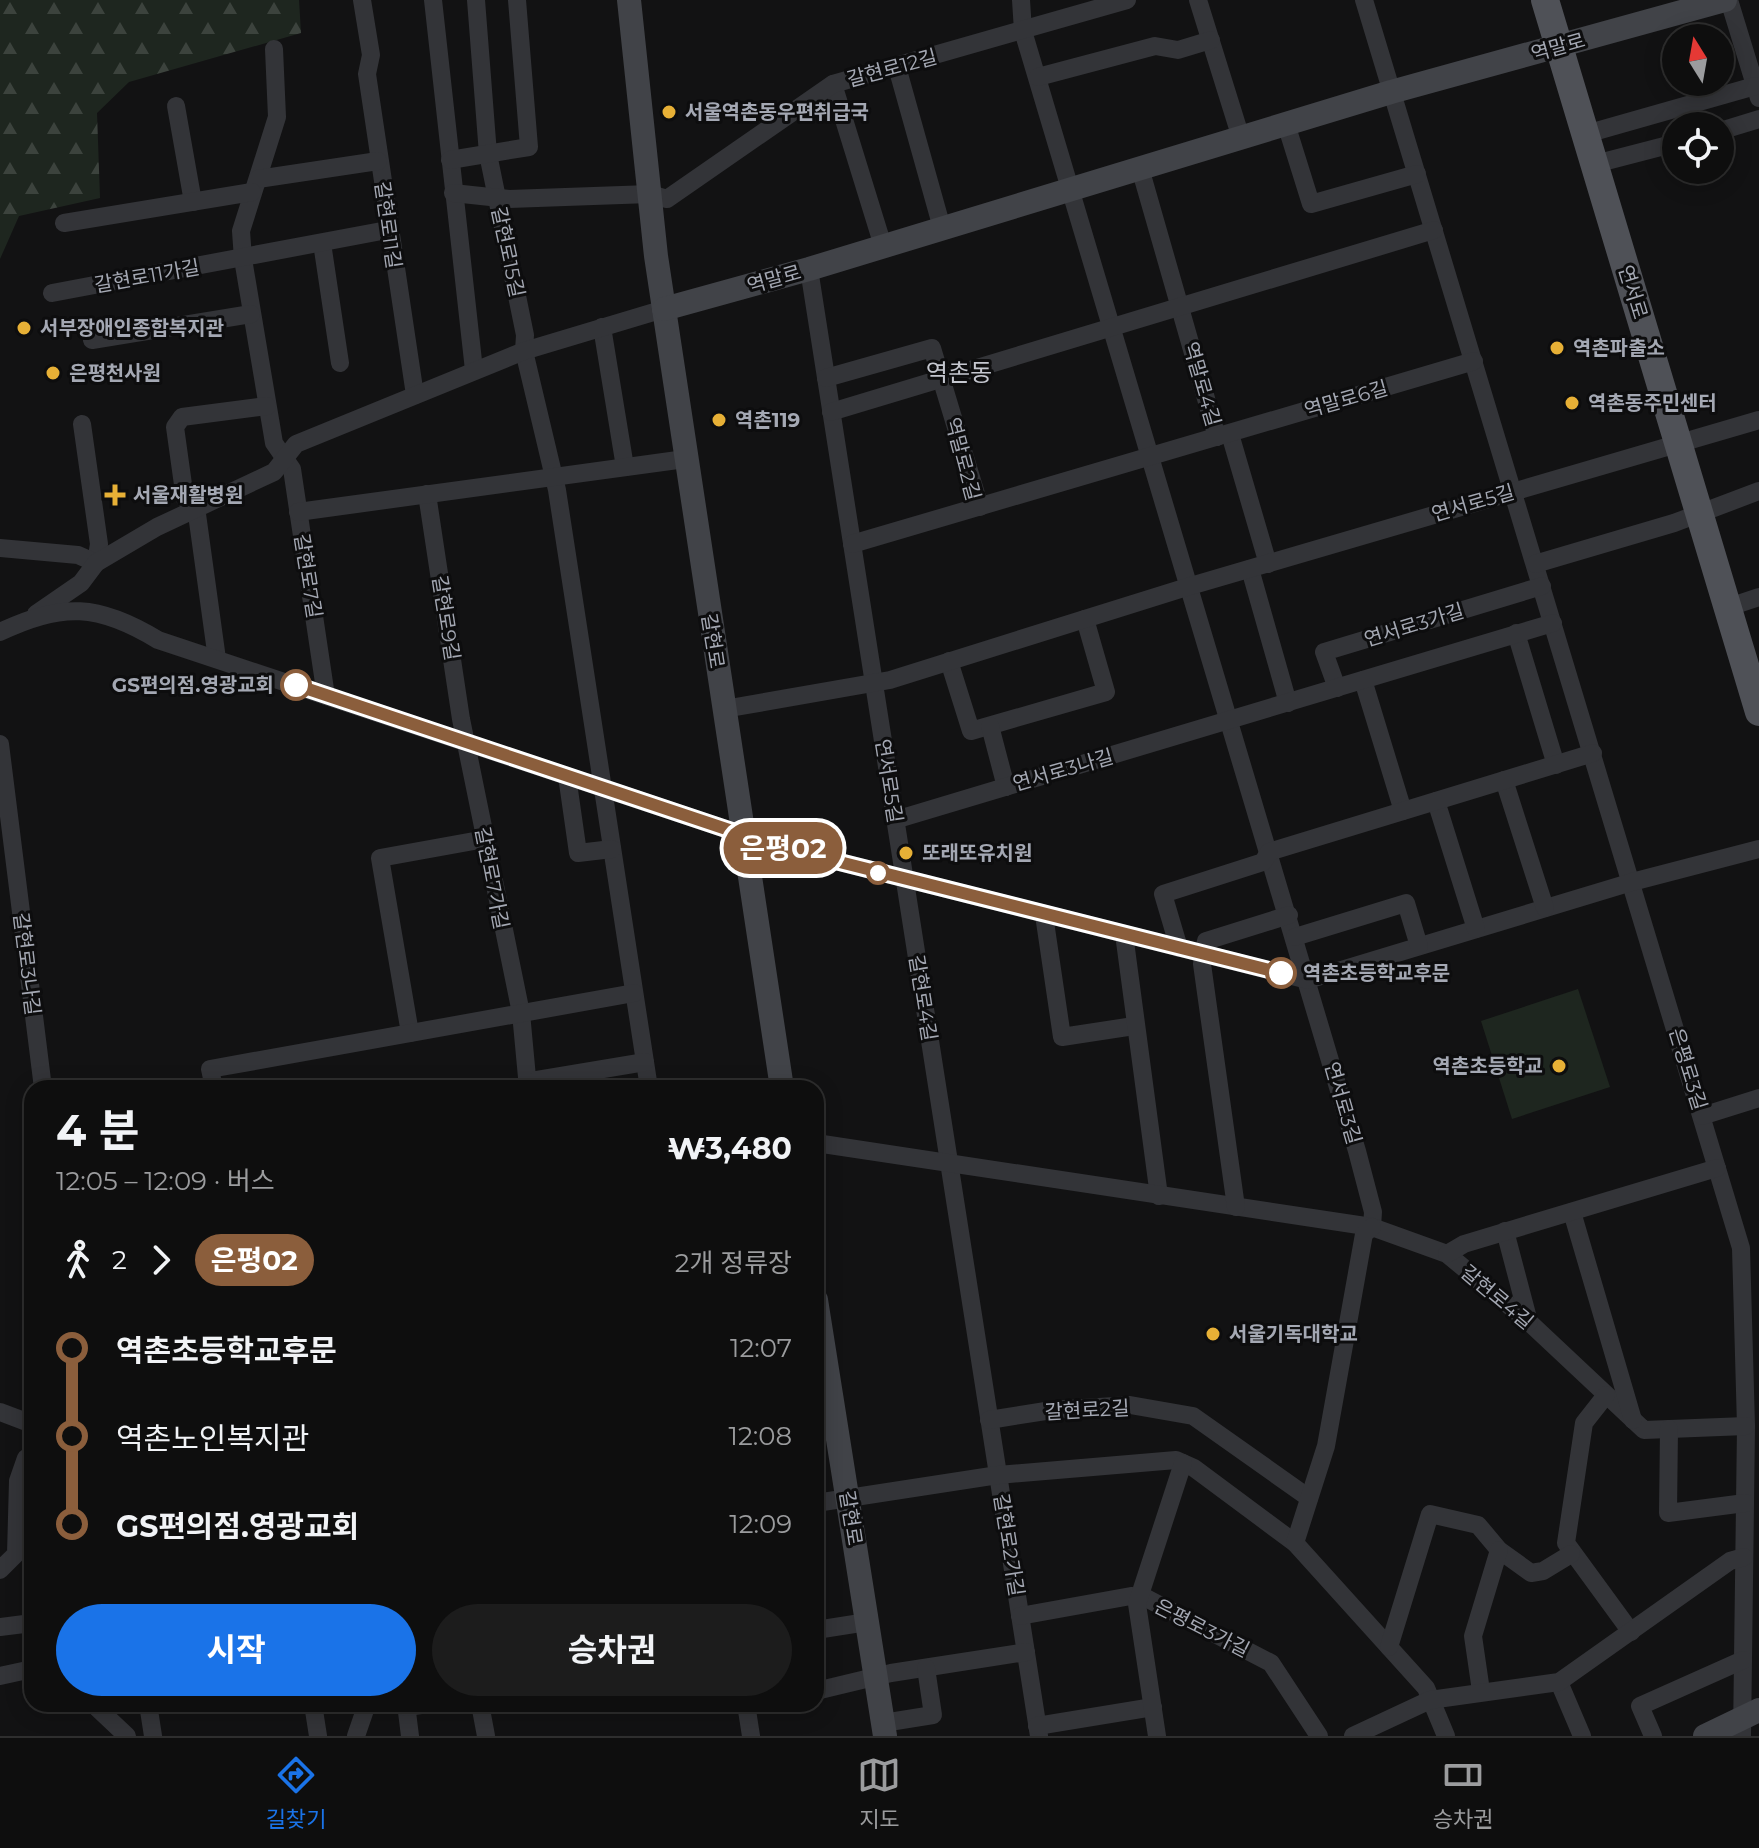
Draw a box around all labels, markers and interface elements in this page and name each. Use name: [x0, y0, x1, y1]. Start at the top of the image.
north arrow: [1662, 24, 1734, 96]
map controls: [1662, 24, 1734, 184]
street label: 역말로: [1528, 28, 1588, 66]
street label: 갈현로12길: [844, 44, 940, 92]
place label: 서울역촌동우편취급국: [685, 100, 869, 124]
marker: 서울역촌동우편취급국: [660, 103, 678, 121]
button: locate: [1662, 112, 1734, 184]
street label: 갈현로11길: [370, 180, 406, 270]
street label: 갈현로15길: [487, 204, 529, 300]
street label: 갈현로11가길: [92, 255, 202, 297]
street label: 역말로: [744, 260, 804, 298]
street label: 연서로: [1613, 262, 1653, 322]
place label: 서부장애인종합복지관: [40, 316, 225, 340]
marker: 서부장애인종합복지관: [15, 319, 33, 337]
place label: 역촌파출소: [1573, 336, 1665, 360]
street label: 역말로4길: [1178, 339, 1226, 429]
marker: 역촌파출소: [1548, 339, 1566, 357]
district label: 역촌동: [926, 358, 992, 387]
place label: 은평천사원: [69, 361, 161, 385]
marker: 은평천사원: [44, 364, 62, 382]
street label: 역말로6길: [1301, 376, 1391, 422]
place label: 역촌동주민센터: [1588, 391, 1717, 415]
marker: 역촌동주민센터: [1563, 394, 1581, 412]
place label: 역촌119: [735, 408, 800, 432]
marker: 역촌119: [710, 411, 728, 429]
street label: 역말로2길: [940, 415, 986, 503]
street label: 연서로5길: [1429, 480, 1517, 526]
place label: 서울재활병원: [133, 483, 243, 507]
marker: 서울재활병원: [104, 484, 126, 506]
street label: 갈현로7길: [289, 532, 327, 620]
street label: 갈현로9길: [427, 574, 465, 662]
street label: 연서로3가길: [1361, 598, 1467, 652]
street label: 갈현로: [697, 612, 729, 670]
marker: GS편의점.영광교회: [281, 670, 311, 700]
place label: GS편의점.영광교회: [112, 673, 274, 697]
street label: 연서로5길: [871, 737, 907, 825]
street label: 연서로3나길: [1010, 744, 1116, 796]
line badge: 은평02: [727, 822, 839, 874]
street label: 갈현로7가길: [470, 825, 514, 931]
text: 은평02: [740, 831, 826, 865]
place label: 또래또유치원: [922, 841, 1032, 865]
marker: 또래또유치원: [897, 844, 915, 862]
unlabelled marker: [867, 862, 889, 884]
street label: 갈현로3나길: [9, 911, 45, 1017]
street label: 갈현로4길: [904, 953, 942, 1043]
marker: 역촌초등학교후문: [1266, 958, 1296, 988]
place label: 역촌초등학교후문: [1303, 961, 1450, 985]
street label: 은평로3길: [1664, 1025, 1712, 1113]
place label: 역촌초등학교: [1433, 1054, 1543, 1078]
marker: 역촌초등학교: [1550, 1057, 1568, 1075]
street label: 연서로3길: [1320, 1059, 1366, 1147]
text: 4 분: [56, 1103, 139, 1157]
text: ₩3,480: [668, 1130, 792, 1167]
text: 12:05 – 12:09 · 버스: [56, 1165, 275, 1197]
icon: walk: [56, 1238, 100, 1282]
icon: forward: [139, 1238, 183, 1282]
text: 은평02: [211, 1243, 298, 1277]
text: 2: [112, 1244, 127, 1276]
text: 2개 정류장: [675, 1247, 792, 1279]
street label: 갈현로4길: [1456, 1260, 1538, 1334]
place label: 서울기독대학교: [1229, 1322, 1358, 1346]
marker: 서울기독대학교: [1204, 1325, 1222, 1343]
text: 역촌초등학교후문: [116, 1332, 337, 1369]
text: 12:07: [730, 1332, 792, 1364]
street label: 갈현로2길: [1044, 1396, 1130, 1424]
text: 역촌노인복지관: [116, 1420, 309, 1457]
text: 12:08: [729, 1420, 792, 1452]
street label: 갈현로: [835, 1489, 867, 1547]
street label: 갈현로2가길: [989, 1492, 1029, 1598]
text: GS편의점.영광교회: [116, 1508, 359, 1545]
text: 12:09: [729, 1508, 792, 1540]
street label: 은평로3가길: [1151, 1594, 1253, 1662]
button: 시작: [56, 1604, 416, 1696]
button: 승차권: [432, 1604, 792, 1696]
tab: 길찾기: [266, 1753, 326, 1833]
tab: 지도: [857, 1753, 901, 1833]
tab: 승차권: [1433, 1753, 1493, 1833]

